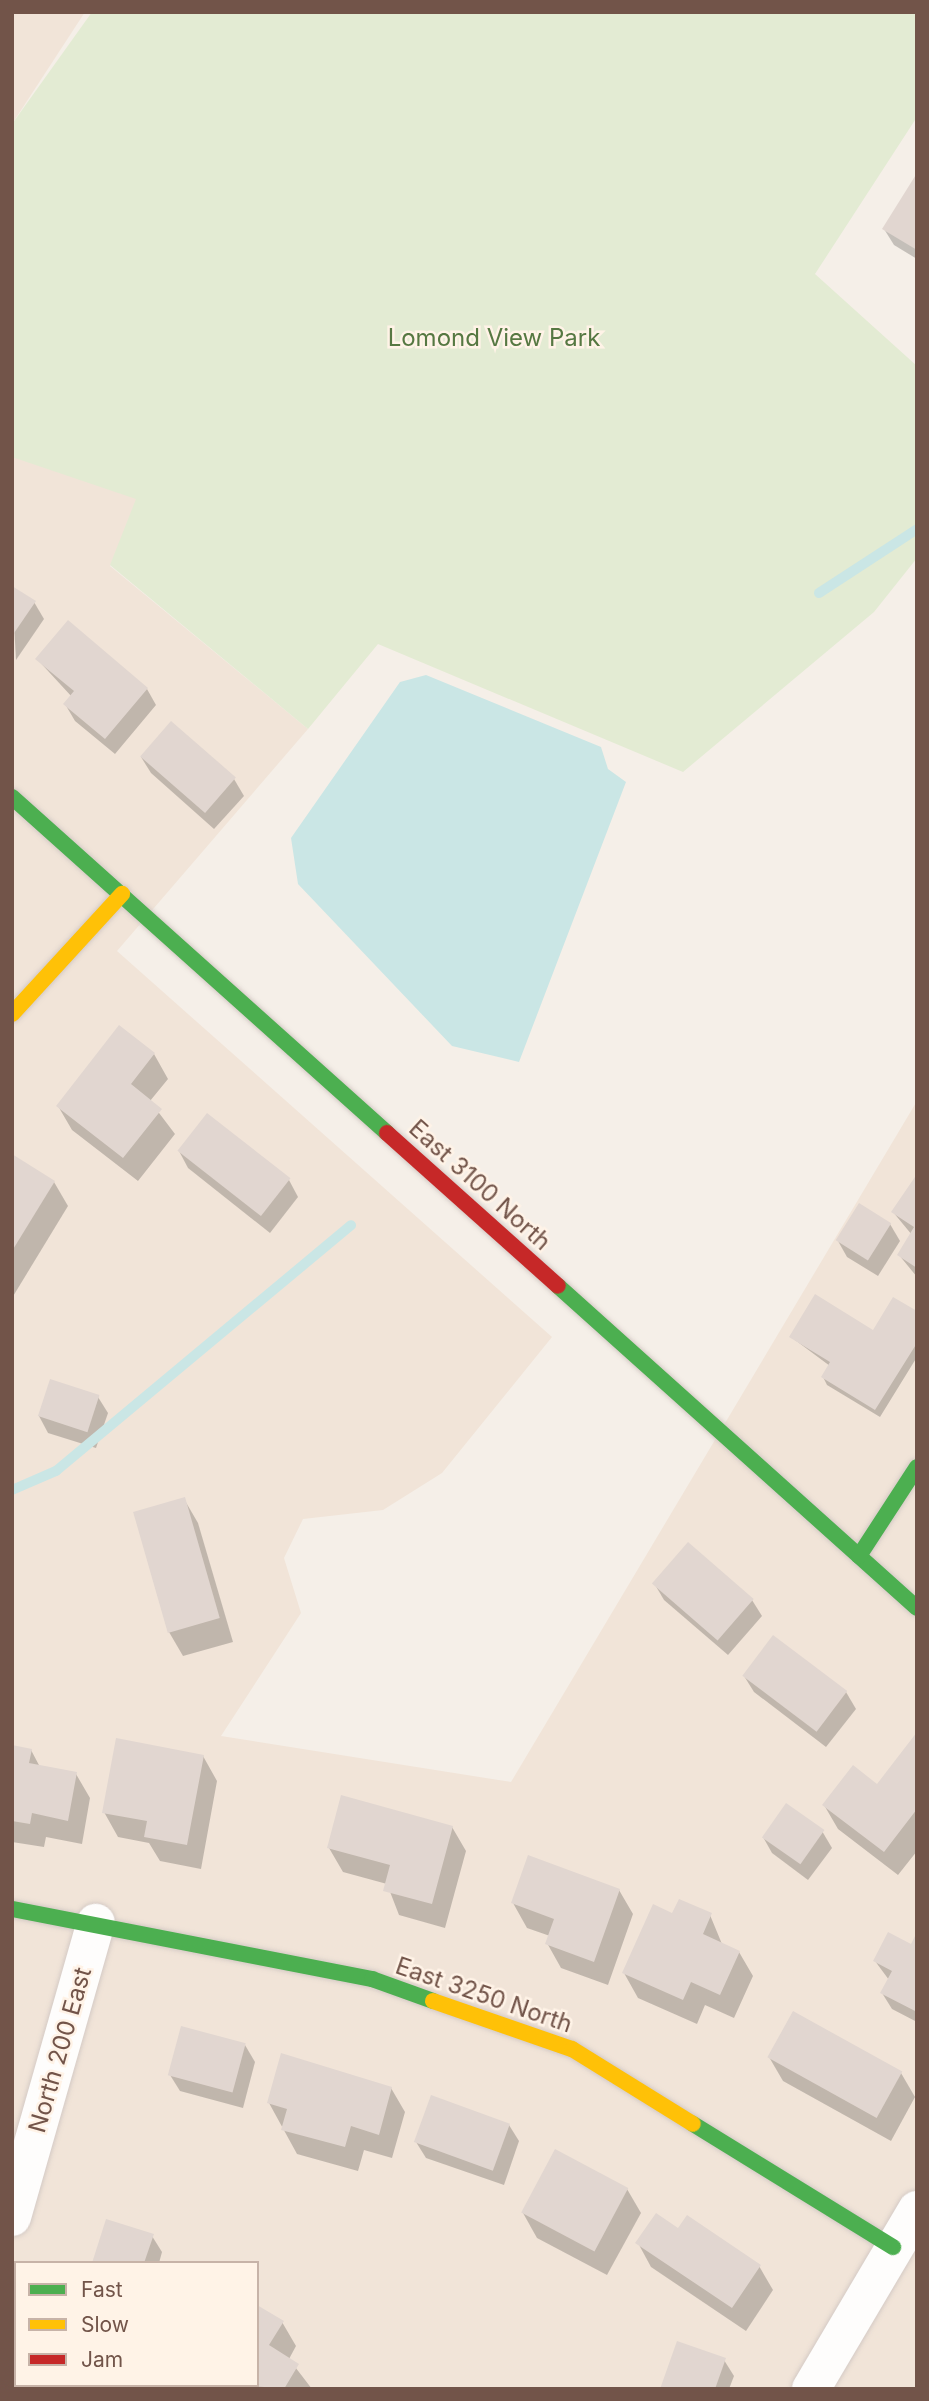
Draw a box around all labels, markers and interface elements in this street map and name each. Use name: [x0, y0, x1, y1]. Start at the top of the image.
park label: Lomond View Park: [388, 324, 600, 352]
street label: East 3100 North: [403, 1114, 557, 1256]
street label: East 3250 North: [392, 1951, 576, 2039]
street label: North 200 East: [23, 1964, 97, 2136]
legend: [14, 2261, 259, 2387]
text: Fast: [81, 2277, 123, 2302]
text: Slow: [81, 2312, 129, 2337]
text: Jam: [81, 2347, 123, 2372]

